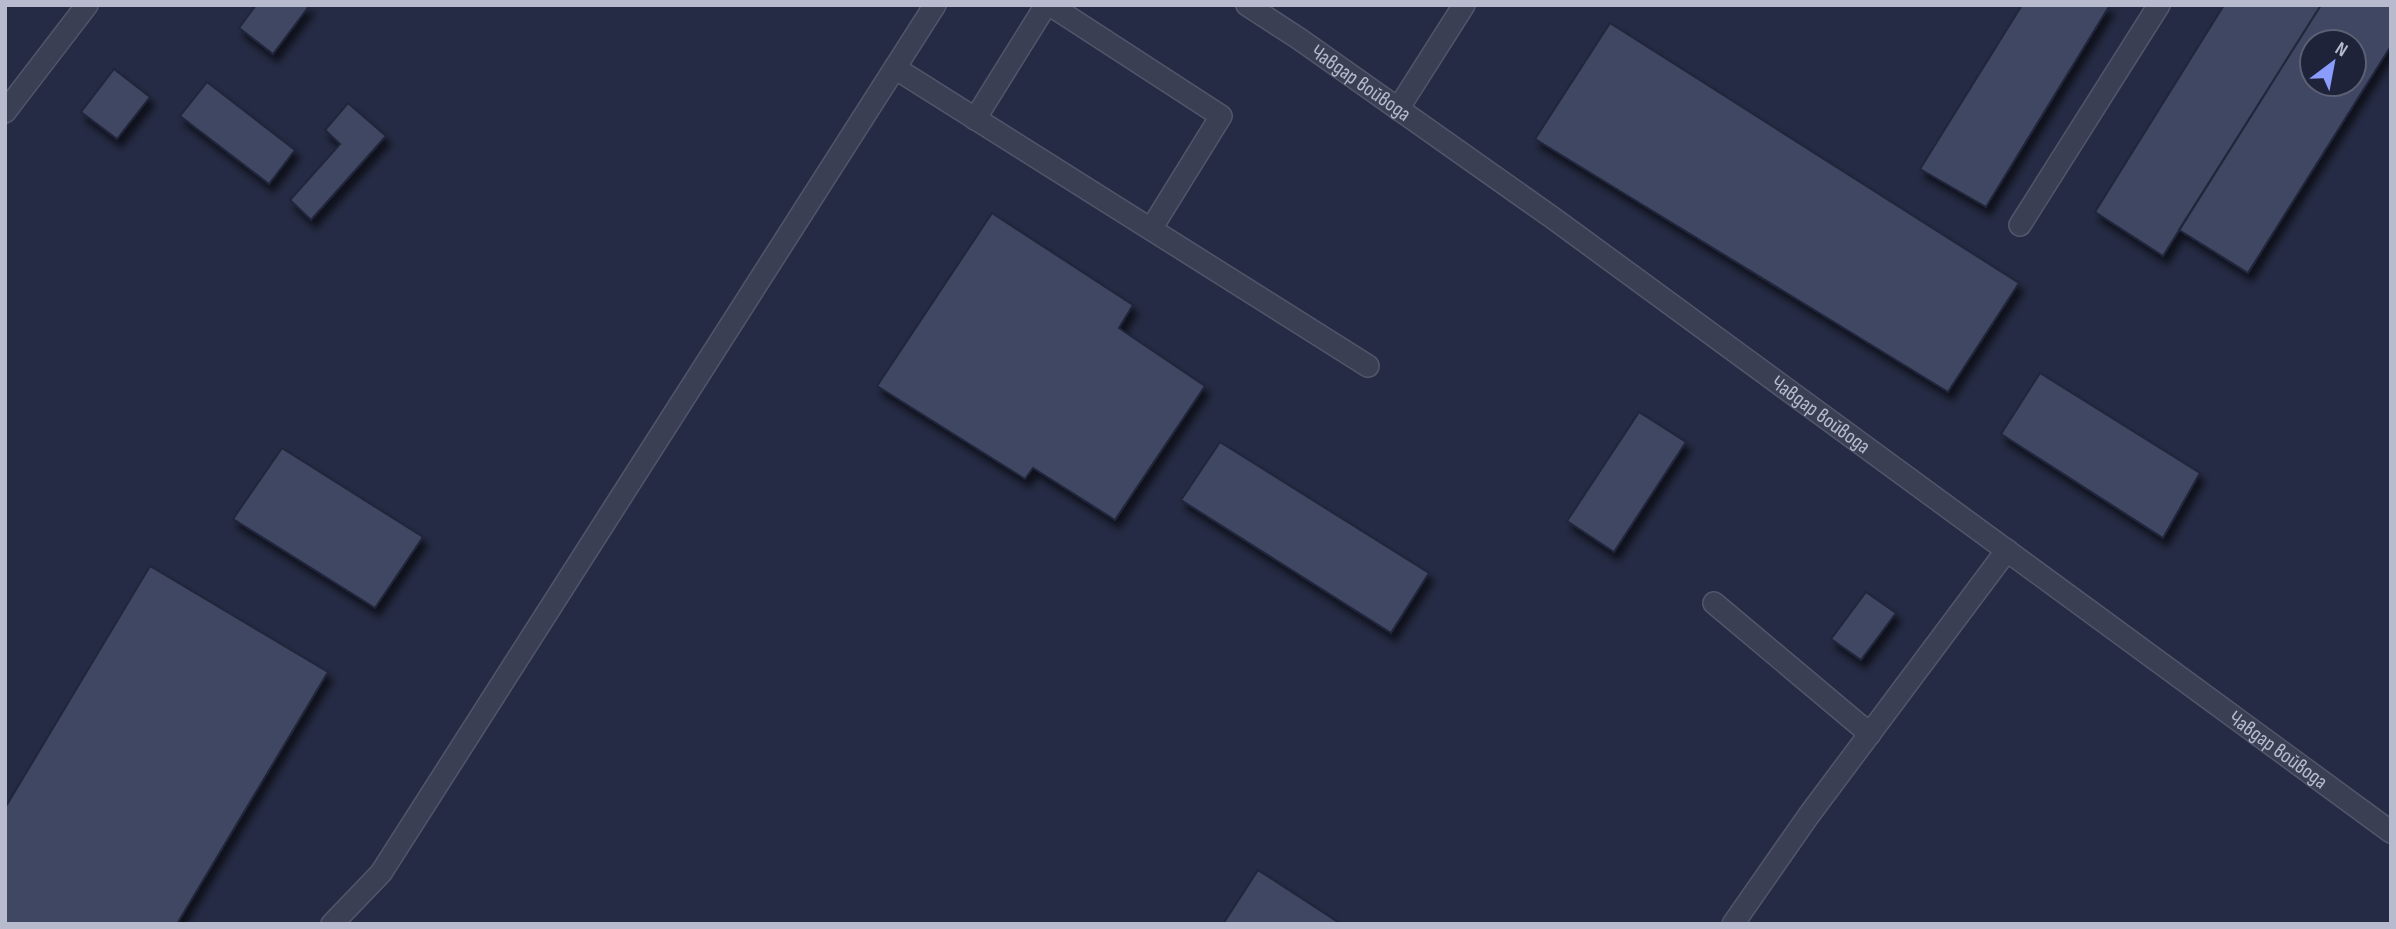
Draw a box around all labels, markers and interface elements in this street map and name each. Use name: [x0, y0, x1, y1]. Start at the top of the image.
north arrow: [2298, 28, 2368, 98]
text: N: [2331, 37, 2352, 62]
street label: Чавдар войвода: [1306, 39, 1416, 127]
street label: Чавдар войвода: [1766, 370, 1875, 459]
street label: Чавдар войвода: [2224, 705, 2332, 794]

